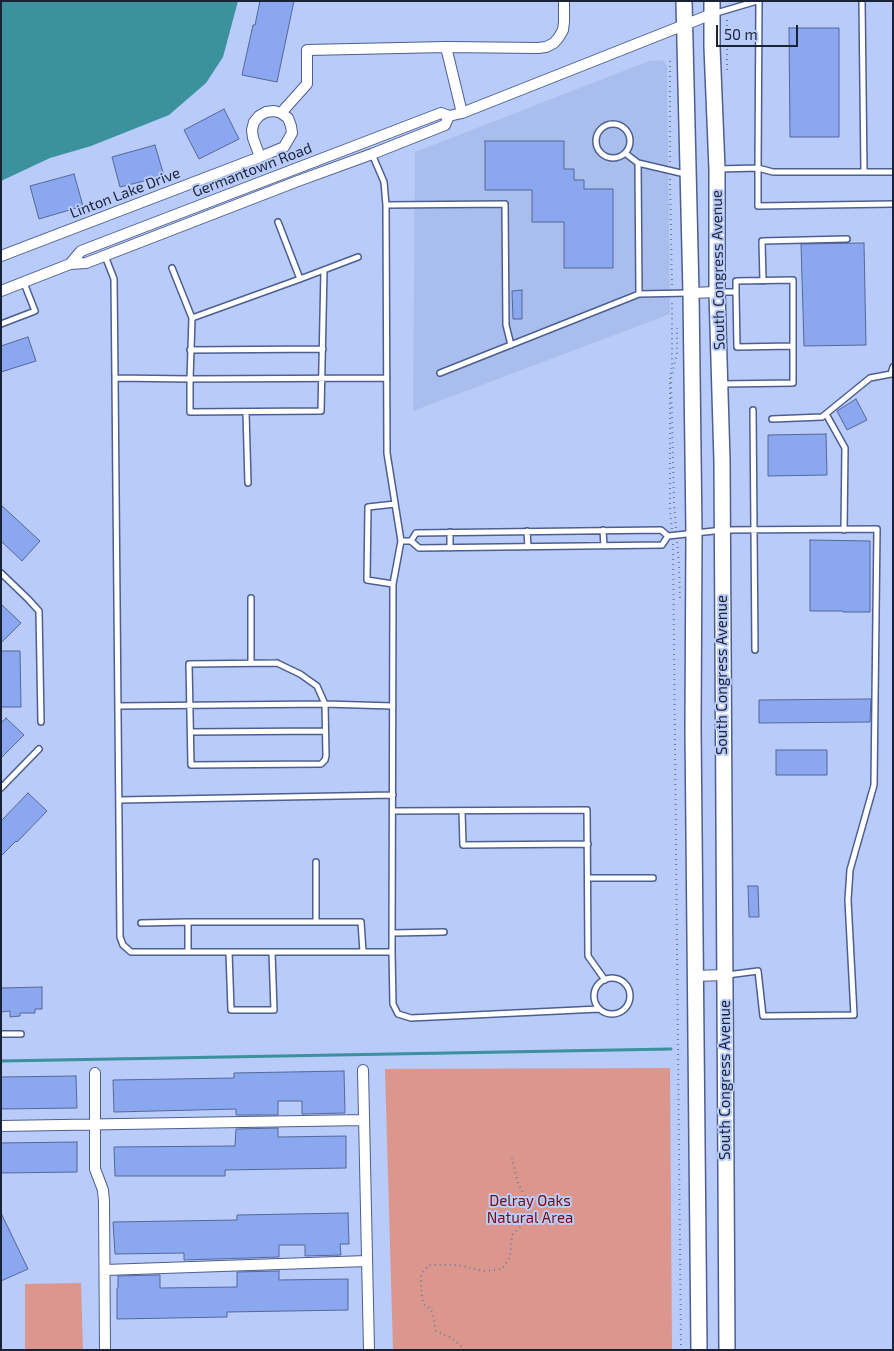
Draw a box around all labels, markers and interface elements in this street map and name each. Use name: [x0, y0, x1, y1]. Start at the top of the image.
scale bar: [719, 15, 802, 47]
text: 50 m: [724, 25, 758, 43]
street label: Germantown Road: [190, 139, 314, 201]
street label: Linton Lake Drive: [67, 164, 183, 222]
street label: South Congress Avenue: [708, 190, 728, 350]
street label: South Congress Avenue: [713, 595, 731, 755]
street label: South Congress Avenue: [716, 1000, 734, 1160]
park label: Delray Oaks Natural Area: [487, 1192, 573, 1227]

